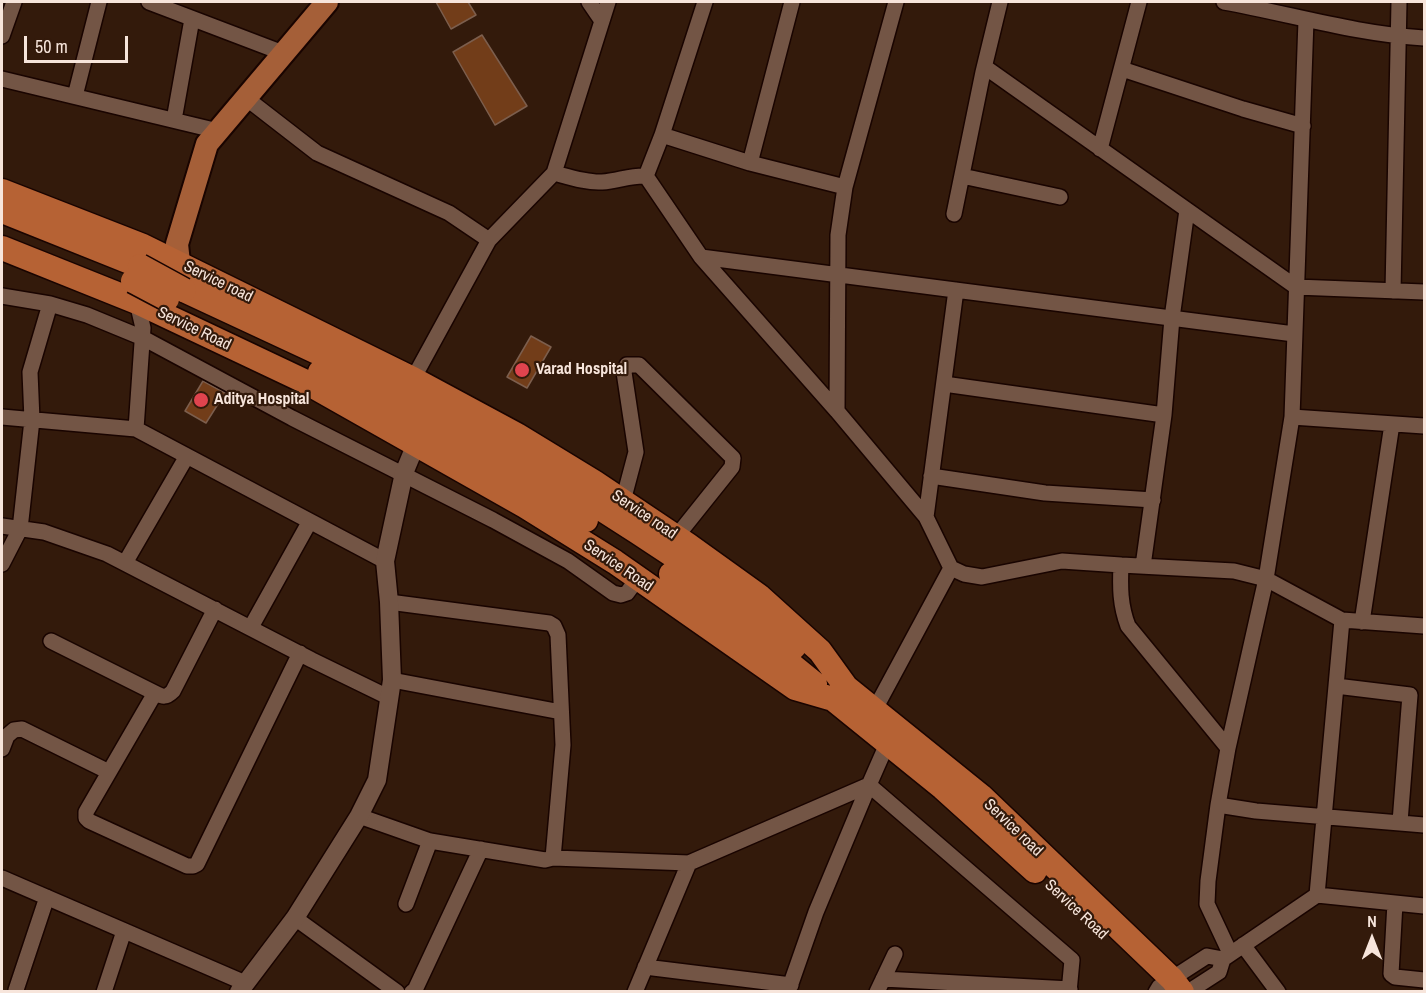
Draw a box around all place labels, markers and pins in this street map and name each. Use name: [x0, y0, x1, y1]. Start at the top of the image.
place label: Varad Hospital: [536, 360, 627, 380]
marker: Varad Hospital: [513, 361, 531, 379]
place label: Aditya Hospital: [214, 390, 310, 410]
marker: Aditya Hospital: [192, 391, 210, 409]

